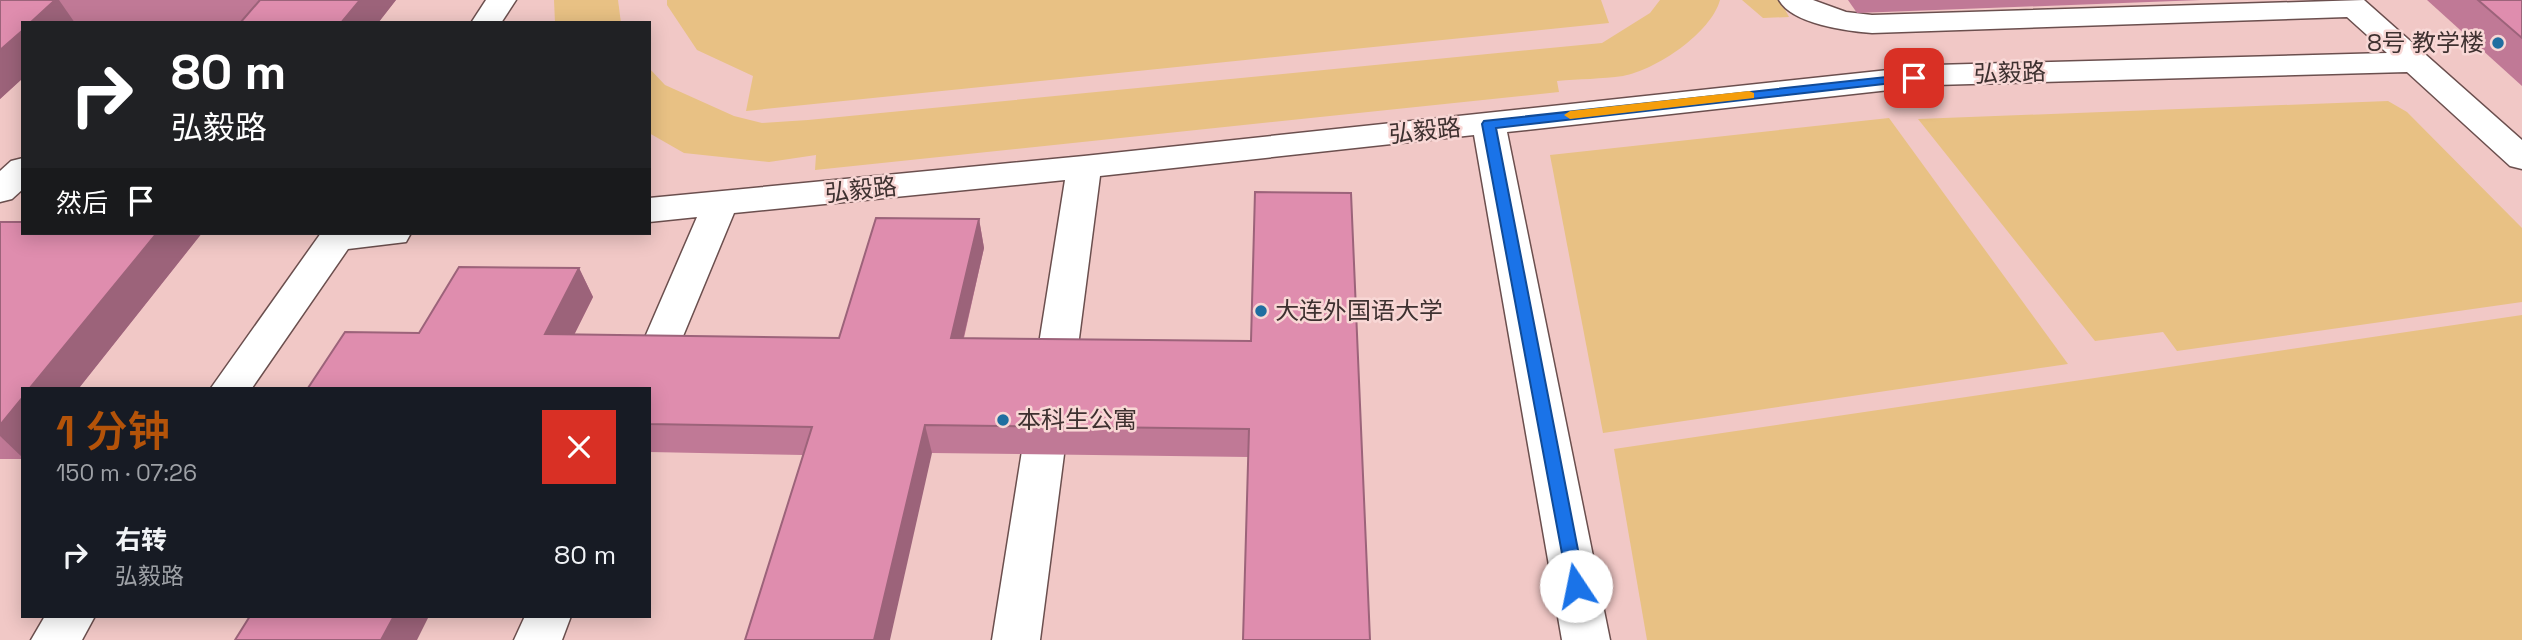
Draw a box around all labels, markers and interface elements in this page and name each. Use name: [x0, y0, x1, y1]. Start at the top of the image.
place label: 8号 教学楼: [2367, 27, 2484, 58]
marker: 8号 教学楼: [2490, 35, 2506, 51]
text: 80 m: [171, 41, 286, 103]
pin: [1884, 48, 1944, 108]
icon: right: [56, 49, 147, 140]
street label: 弘毅路: [1973, 56, 2047, 89]
icon: arrive: [1895, 59, 1933, 97]
text: 弘毅路: [171, 108, 267, 148]
street label: 弘毅路: [1388, 111, 1462, 150]
street label: 弘毅路: [824, 170, 898, 209]
icon: arrive: [122, 182, 160, 220]
text: 然后: [56, 186, 108, 220]
place label: 大连外国语大学: [1275, 295, 1443, 326]
marker: 大连外国语大学: [1253, 303, 1269, 319]
place label: 本科生公寓: [1017, 404, 1137, 435]
text: 1 分钟: [56, 405, 170, 458]
button: close: [542, 410, 616, 484]
marker: 本科生公寓: [995, 412, 1011, 428]
text: 150 m · 07:26: [56, 458, 197, 488]
text: 右转: [115, 523, 167, 557]
icon: right: [56, 536, 94, 574]
text: 80 m: [554, 538, 616, 572]
position arrow: [1539, 549, 1613, 623]
text: 弘毅路: [115, 561, 184, 591]

